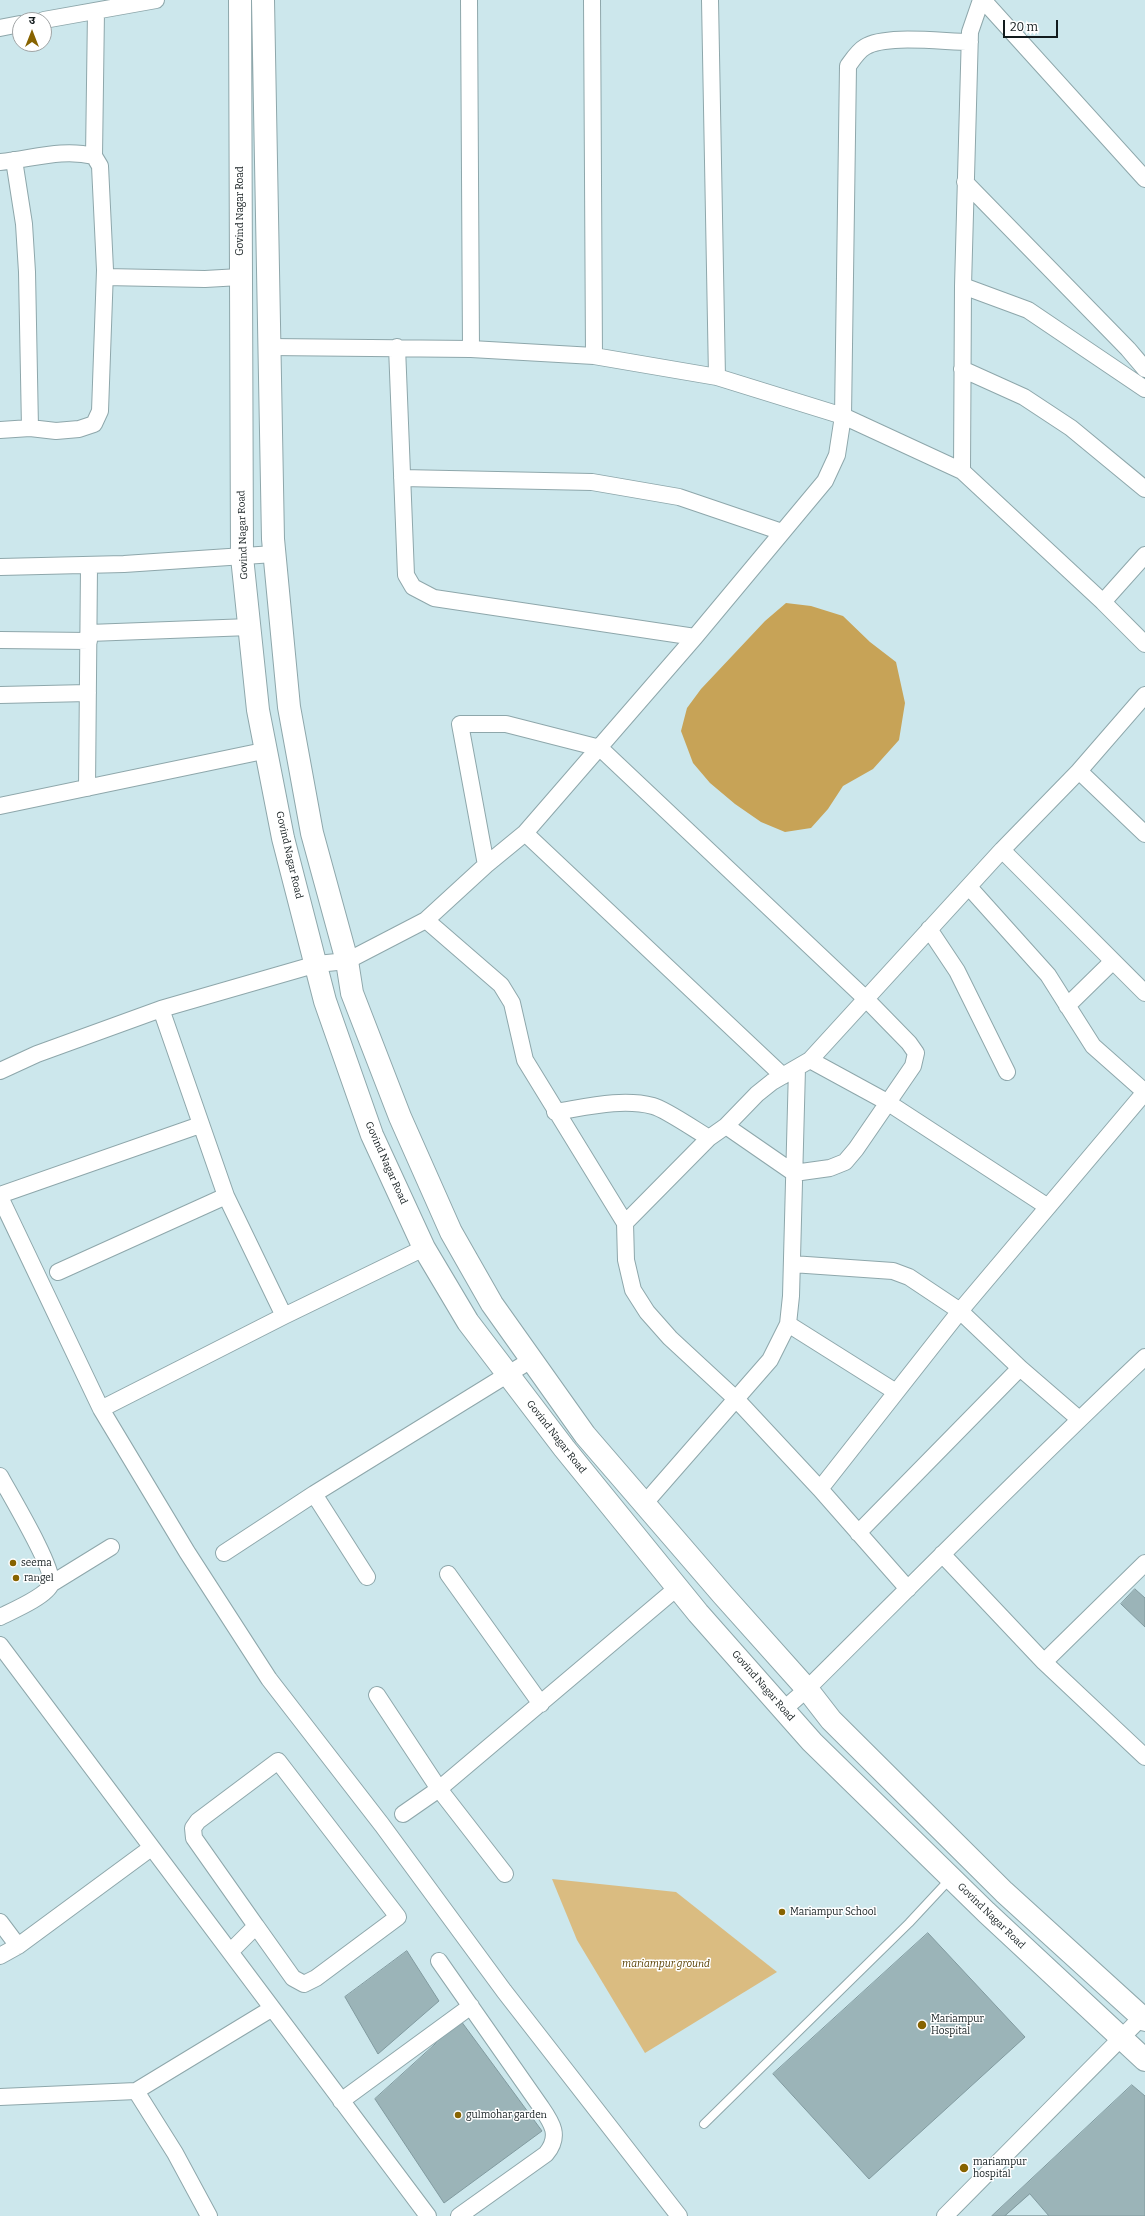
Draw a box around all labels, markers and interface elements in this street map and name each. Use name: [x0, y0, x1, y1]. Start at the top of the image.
north arrow: [12, 12, 52, 52]
scale bar: [1005, 12, 1060, 38]
text: उ: [29, 14, 35, 27]
text: 20 m: [1010, 20, 1038, 34]
street label: Govind Nagar Road: [234, 166, 246, 256]
street label: Govind Nagar Road: [235, 490, 251, 580]
street label: Govind Nagar Road: [273, 810, 305, 900]
street label: Govind Nagar Road: [362, 1120, 410, 1206]
street label: Govind Nagar Road: [524, 1398, 588, 1476]
place label: seema: [21, 1557, 52, 1569]
marker: seema: [8, 1558, 18, 1568]
place label: rangel: [24, 1572, 54, 1584]
marker: rangel: [11, 1573, 21, 1583]
street label: Govind Nagar Road: [729, 1648, 797, 1724]
street label: Govind Nagar Road: [955, 1881, 1027, 1951]
place label: Mariampur School: [790, 1906, 876, 1918]
marker: Mariampur School: [777, 1907, 787, 1917]
park label: mariampur ground: [622, 1958, 710, 1970]
place label: Mariampur Hospital: [931, 2013, 984, 2036]
marker: Mariampur Hospital: [916, 2019, 928, 2031]
place label: gulmohar garden: [466, 2109, 547, 2121]
marker: gulmohar garden: [453, 2110, 463, 2120]
place label: mariampur hospital: [973, 2156, 1027, 2180]
marker: mariampur hospital: [958, 2162, 970, 2174]

